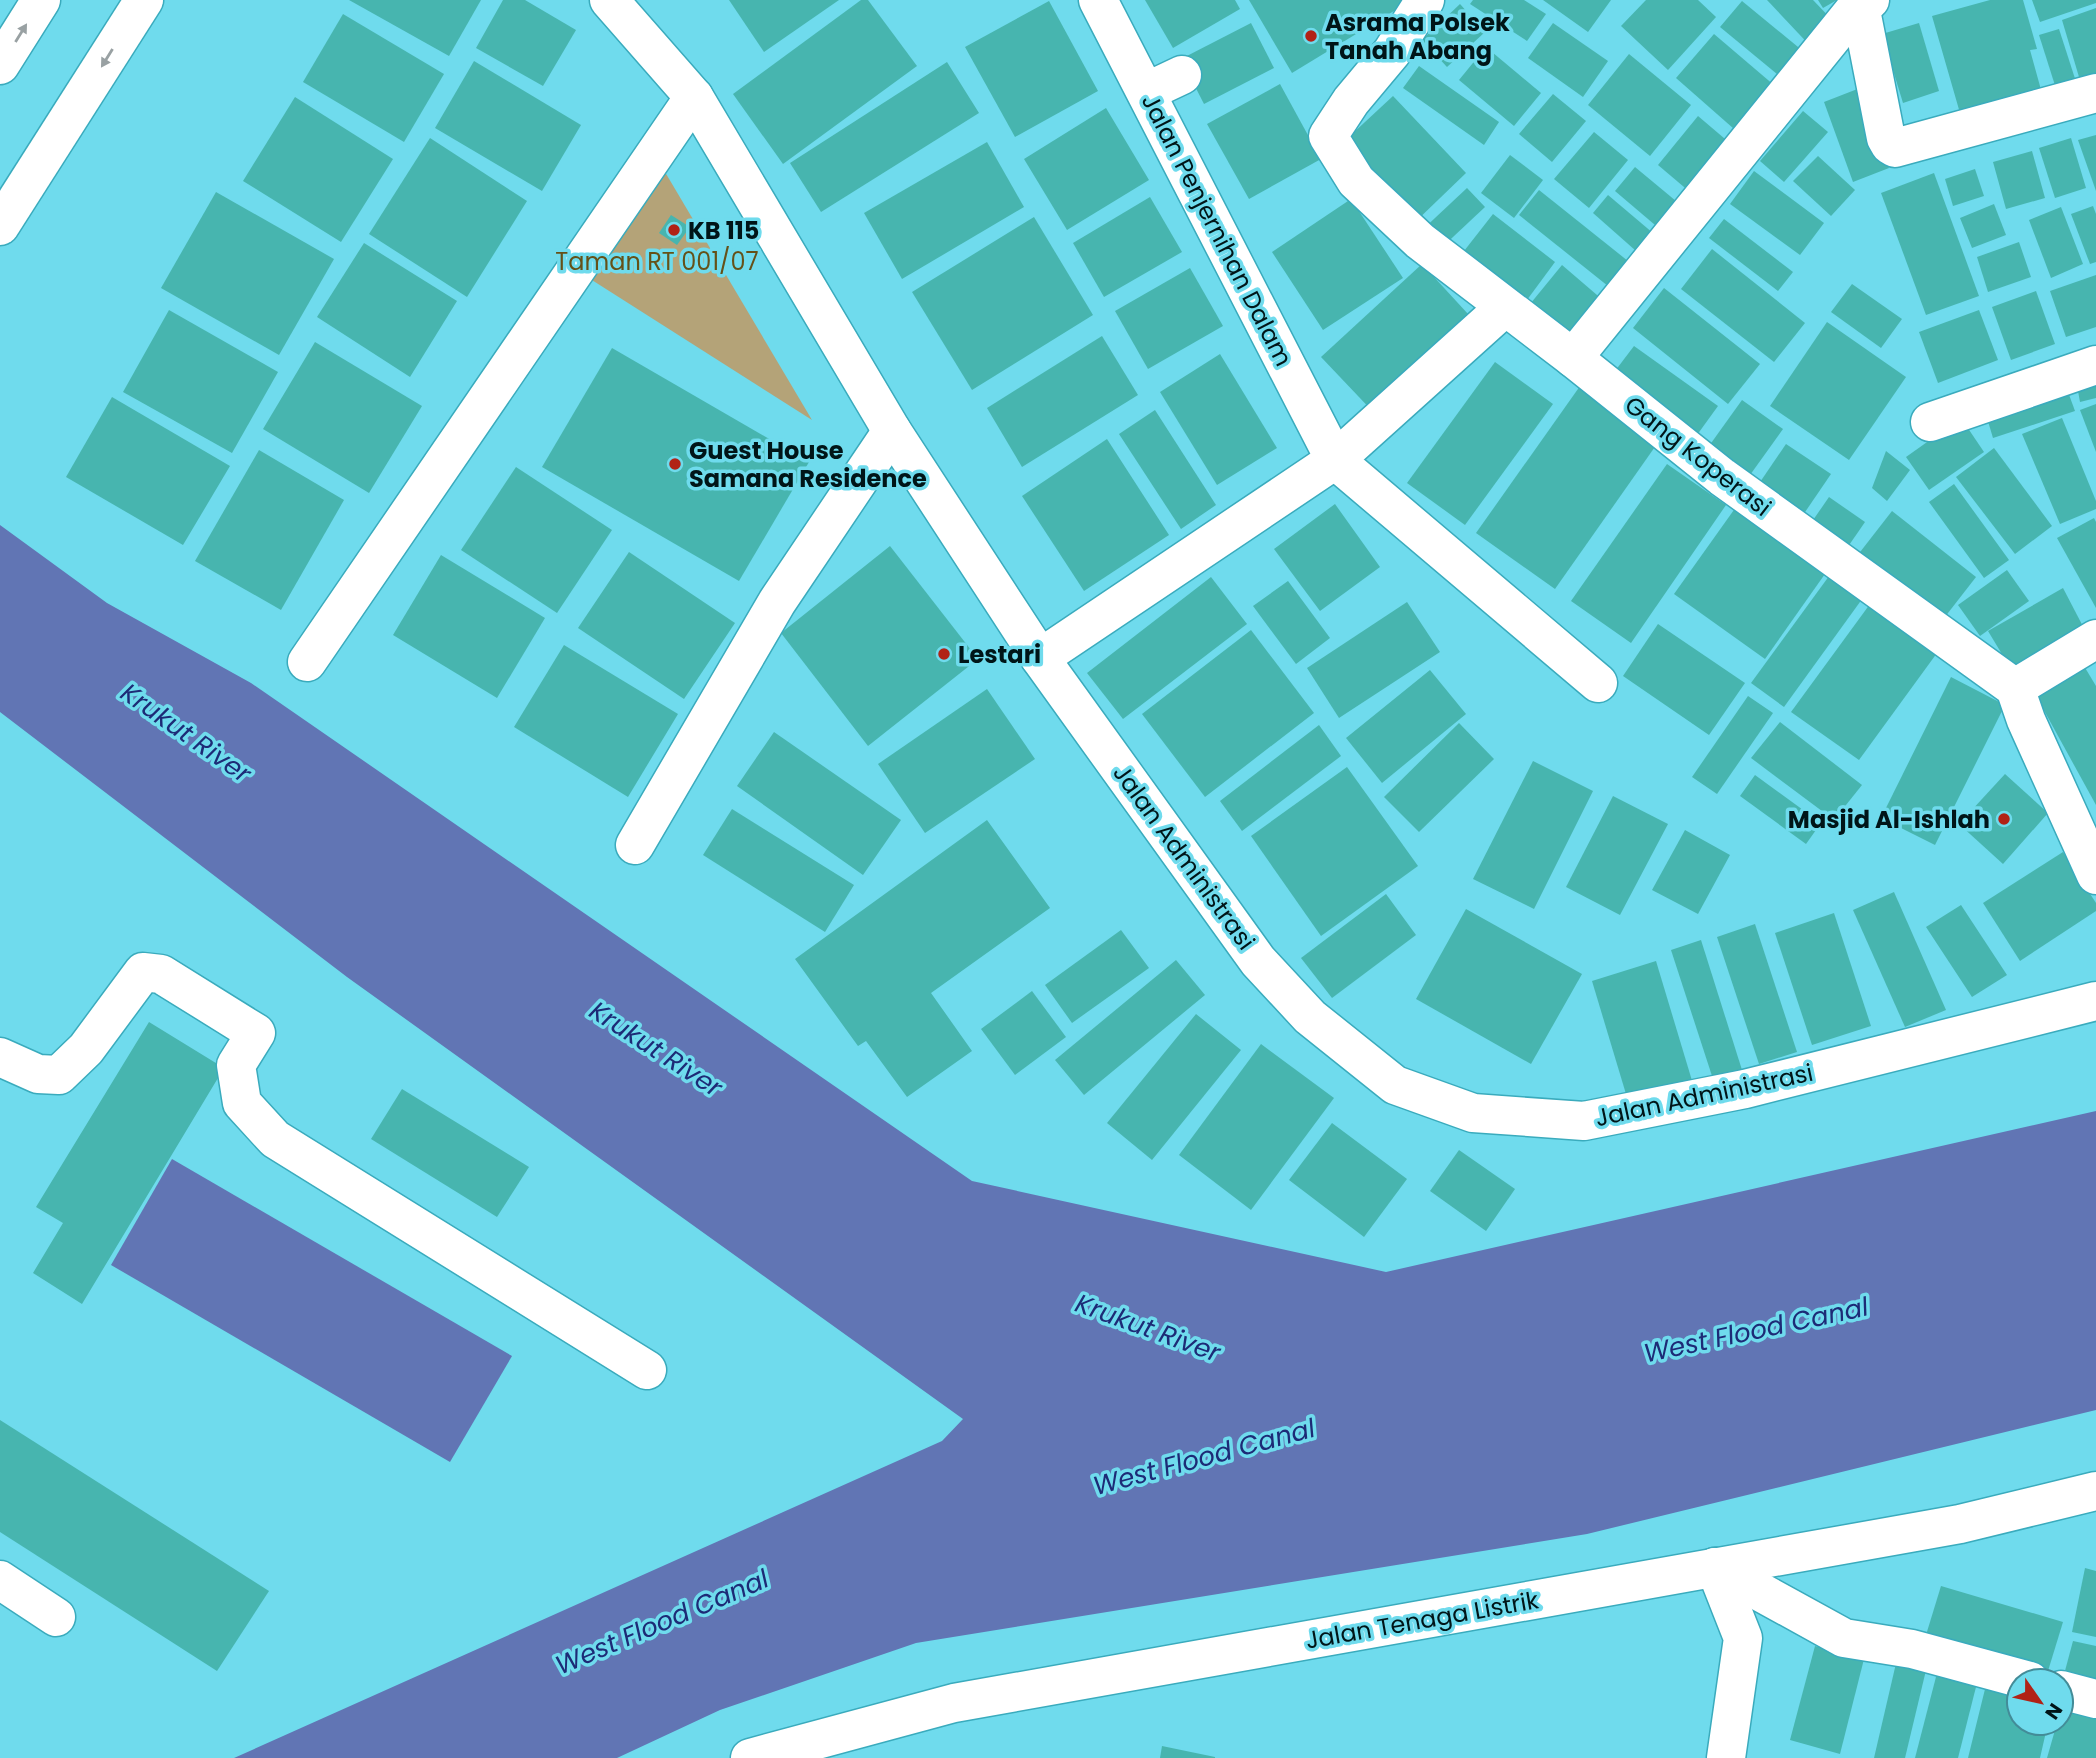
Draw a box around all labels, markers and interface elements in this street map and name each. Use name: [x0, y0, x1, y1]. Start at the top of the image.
place label: Asrama Polsek Tanah Abang: [1325, 6, 1510, 67]
one-way arrow: [14, 23, 27, 42]
marker: Asrama Polsek Tanah Abang: [1303, 28, 1319, 44]
one-way arrow: [101, 48, 114, 67]
street label: Jalan Penjernihan Dalam: [1134, 88, 1300, 372]
place label: KB 115: [688, 214, 759, 247]
marker: KB 115: [666, 222, 682, 238]
park label: Taman RT 001/07: [555, 245, 759, 278]
street label: Gang Koperasi: [1618, 388, 1778, 524]
place label: Guest House Samana Residence: [689, 434, 927, 495]
marker: Guest House Samana Residence: [667, 456, 683, 472]
place label: Lestari: [958, 638, 1041, 671]
marker: Lestari: [936, 646, 952, 662]
water label: Krukut River: [114, 675, 260, 792]
street label: Jalan Administrasi: [1105, 758, 1263, 956]
place label: Masjid Al-Ishlah: [1788, 803, 1990, 836]
marker: Masjid Al-Ishlah: [1996, 811, 2012, 827]
water label: Krukut River: [583, 993, 731, 1106]
street label: Jalan Administrasi: [1592, 1056, 1816, 1134]
water label: Krukut River: [1071, 1285, 1227, 1371]
water label: West Flood Canal: [1640, 1289, 1872, 1371]
water label: West Flood Canal: [1089, 1410, 1320, 1504]
water label: West Flood Canal: [550, 1561, 775, 1683]
street label: Jalan Tenaga Listrik: [1303, 1583, 1542, 1657]
north arrow: [2005, 1667, 2075, 1737]
text: N: [2038, 1698, 2069, 1725]

